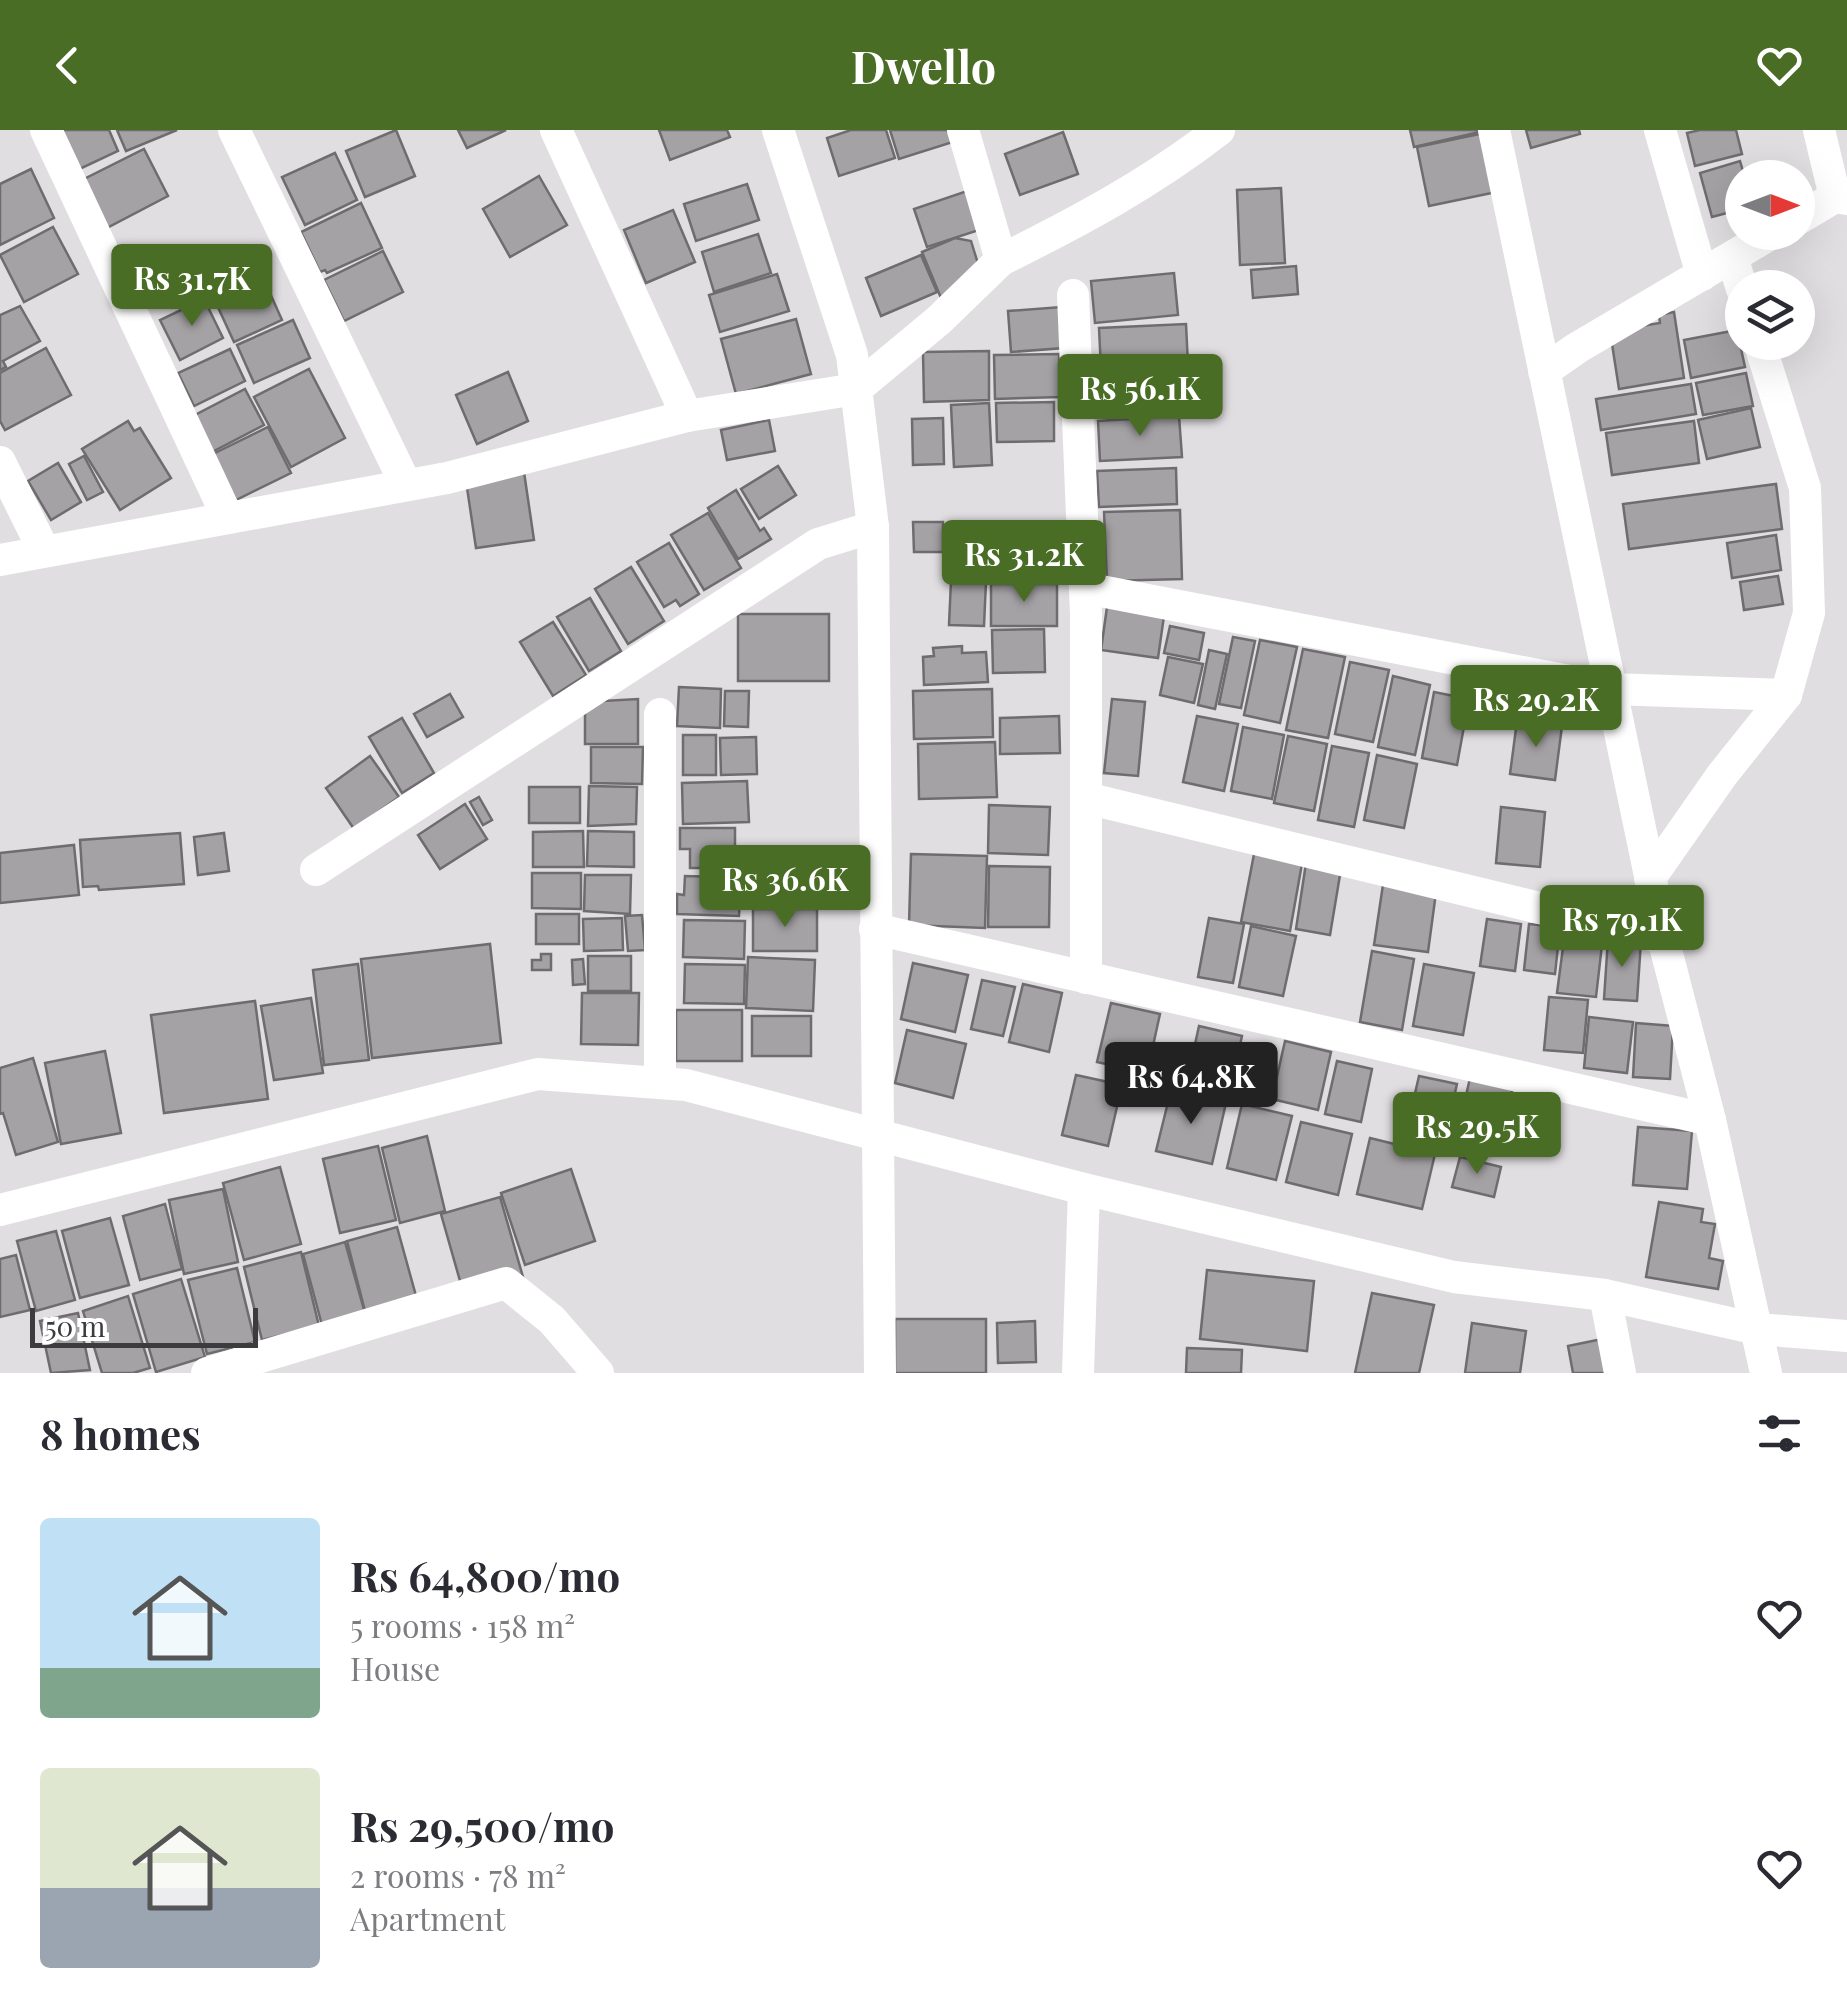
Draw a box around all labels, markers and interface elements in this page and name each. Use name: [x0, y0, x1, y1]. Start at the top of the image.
text: Dwello: [851, 35, 996, 95]
icon: back: [40, 38, 95, 93]
icon: heart: [1752, 38, 1807, 93]
north arrow: [1725, 160, 1815, 250]
map controls: [1725, 160, 1815, 360]
pin: Rs 31.7K: [89, 244, 295, 329]
text: Rs 31.7K: [133, 255, 251, 298]
button: layers: [1725, 270, 1815, 360]
pin: Rs 56.1K: [1037, 354, 1243, 439]
text: Rs 56.1K: [1080, 365, 1200, 408]
pin: Rs 31.2K: [921, 520, 1127, 605]
text: Rs 31.2K: [964, 531, 1084, 574]
pin: Rs 29.2K: [1433, 665, 1639, 750]
text: Rs 29.2K: [1473, 676, 1599, 719]
pin: Rs 36.6K: [682, 845, 888, 930]
text: Rs 36.6K: [721, 856, 849, 899]
pin: Rs 79.1K: [1519, 885, 1725, 970]
text: Rs 79.1K: [1562, 896, 1682, 939]
pin: Rs 64.8K: [1088, 1042, 1294, 1127]
text: Rs 64.8K: [1127, 1053, 1255, 1096]
pin: Rs 29.5K: [1374, 1092, 1580, 1177]
text: Rs 29.5K: [1415, 1103, 1539, 1146]
scale bar: [30, 1303, 258, 1348]
text: 50 m: [45, 1307, 105, 1344]
text: 8 homes: [40, 1405, 201, 1461]
icon: filters: [1752, 1406, 1807, 1461]
text: Rs 64,800/mo: [350, 1547, 620, 1603]
icon: home: [120, 1558, 240, 1678]
icon: heart: [1752, 1591, 1807, 1646]
text: 5 rooms · 158 m²: [350, 1603, 575, 1646]
text: House: [350, 1646, 440, 1689]
text: Rs 29,500/mo: [350, 1797, 615, 1853]
icon: home: [120, 1808, 240, 1928]
icon: heart: [1752, 1841, 1807, 1896]
text: 2 rooms · 78 m²: [350, 1853, 566, 1896]
text: Apartment: [350, 1896, 505, 1939]

